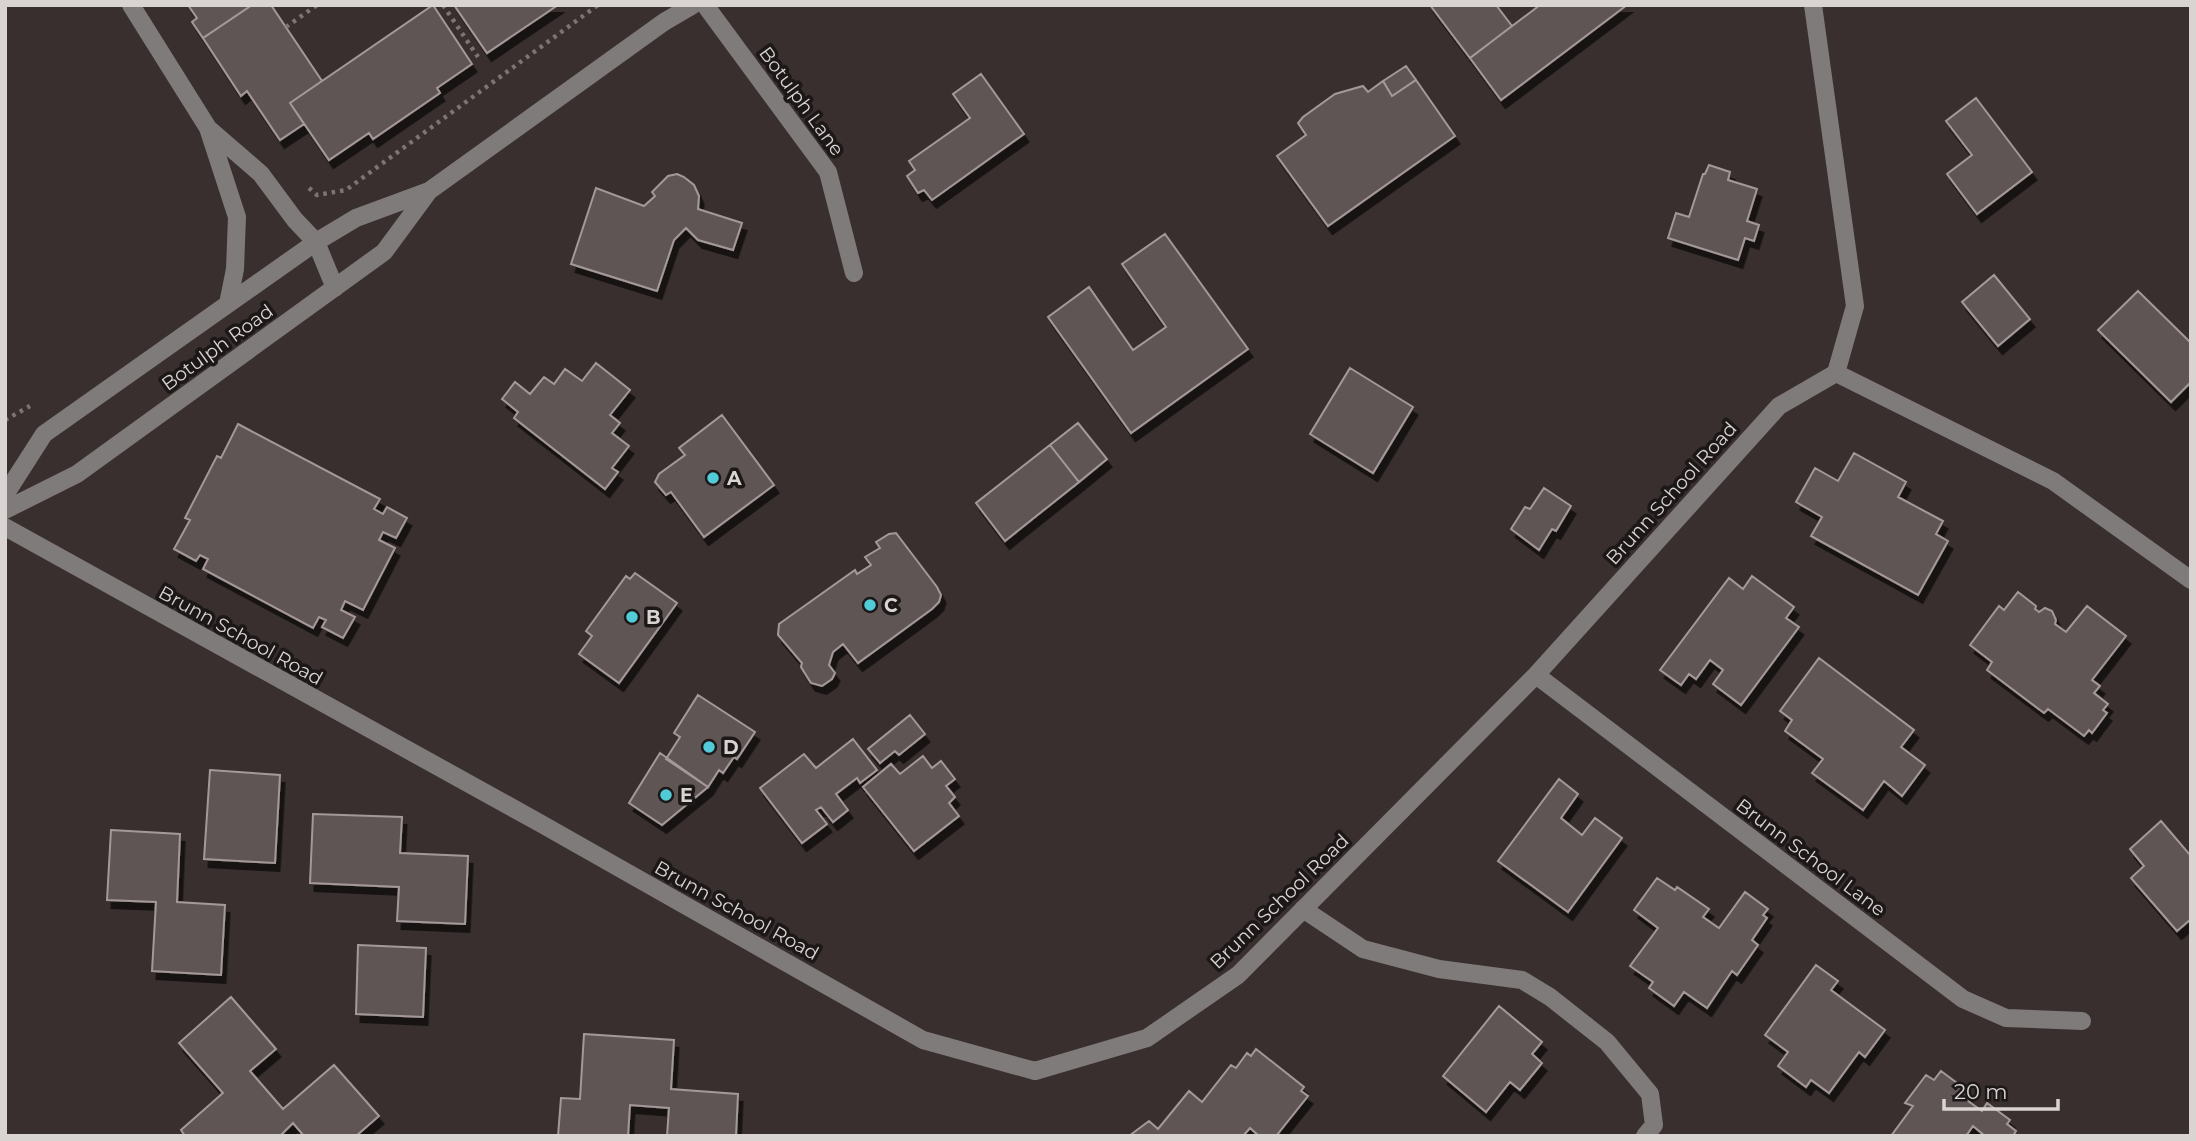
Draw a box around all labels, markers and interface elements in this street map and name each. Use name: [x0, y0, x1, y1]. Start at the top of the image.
street label: Botulph Lane: [754, 42, 849, 160]
street label: Botulph Road: [157, 299, 278, 396]
street label: Brunn School Road: [1601, 417, 1741, 569]
place label: A: [726, 467, 742, 490]
marker: A: [705, 470, 721, 486]
street label: Brunn School Road: [155, 581, 327, 690]
place label: C: [884, 594, 898, 617]
marker: C: [862, 597, 878, 613]
place label: B: [646, 606, 661, 629]
marker: B: [624, 609, 640, 625]
place label: D: [723, 736, 739, 759]
marker: D: [701, 739, 717, 755]
place label: E: [680, 784, 693, 807]
marker: E: [658, 787, 674, 803]
street label: Brunn School Lane: [1731, 794, 1890, 921]
street label: Brunn School Road: [1205, 829, 1354, 974]
street label: Brunn School Road: [651, 856, 823, 965]
scale bar: [1944, 1068, 2058, 1112]
text: 20 m: [1954, 1079, 2008, 1104]

